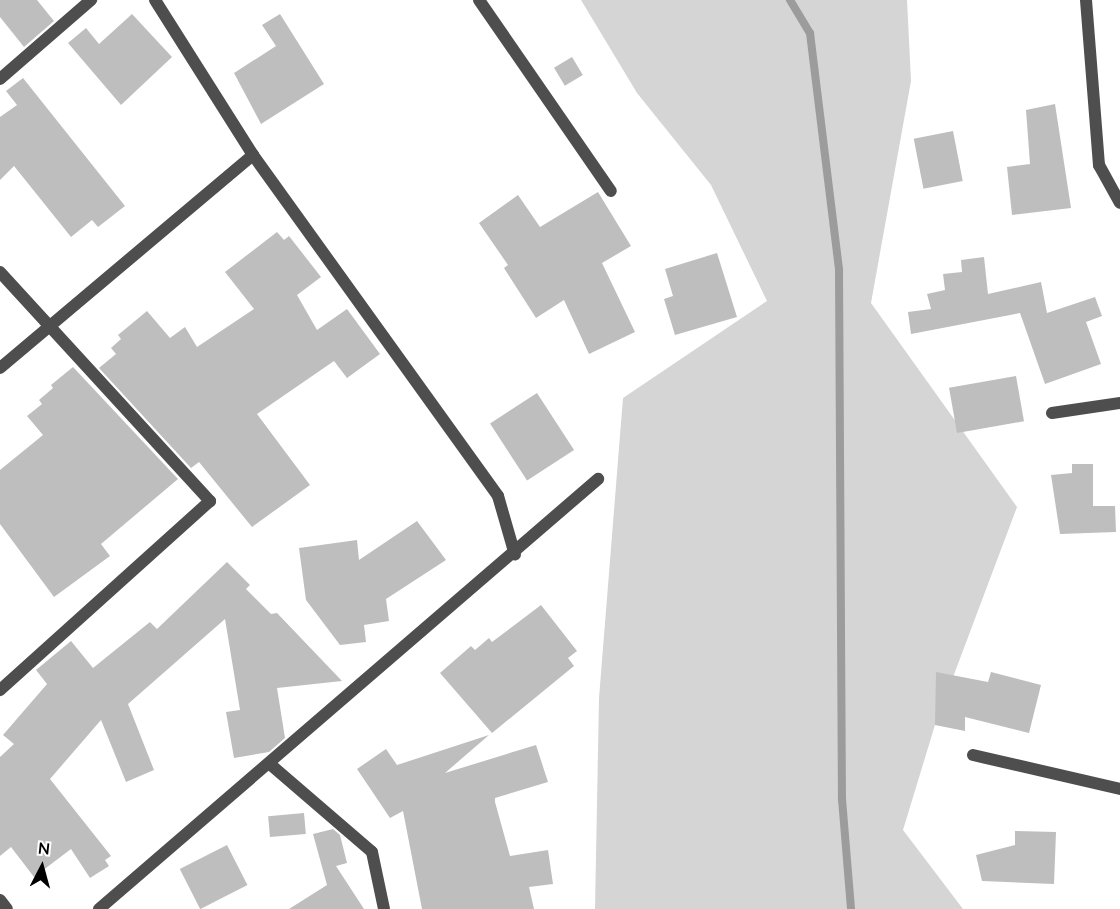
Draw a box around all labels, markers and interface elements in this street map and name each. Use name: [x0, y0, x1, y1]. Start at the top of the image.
north arrow: [12, 837, 72, 897]
text: N: [37, 838, 51, 861]

